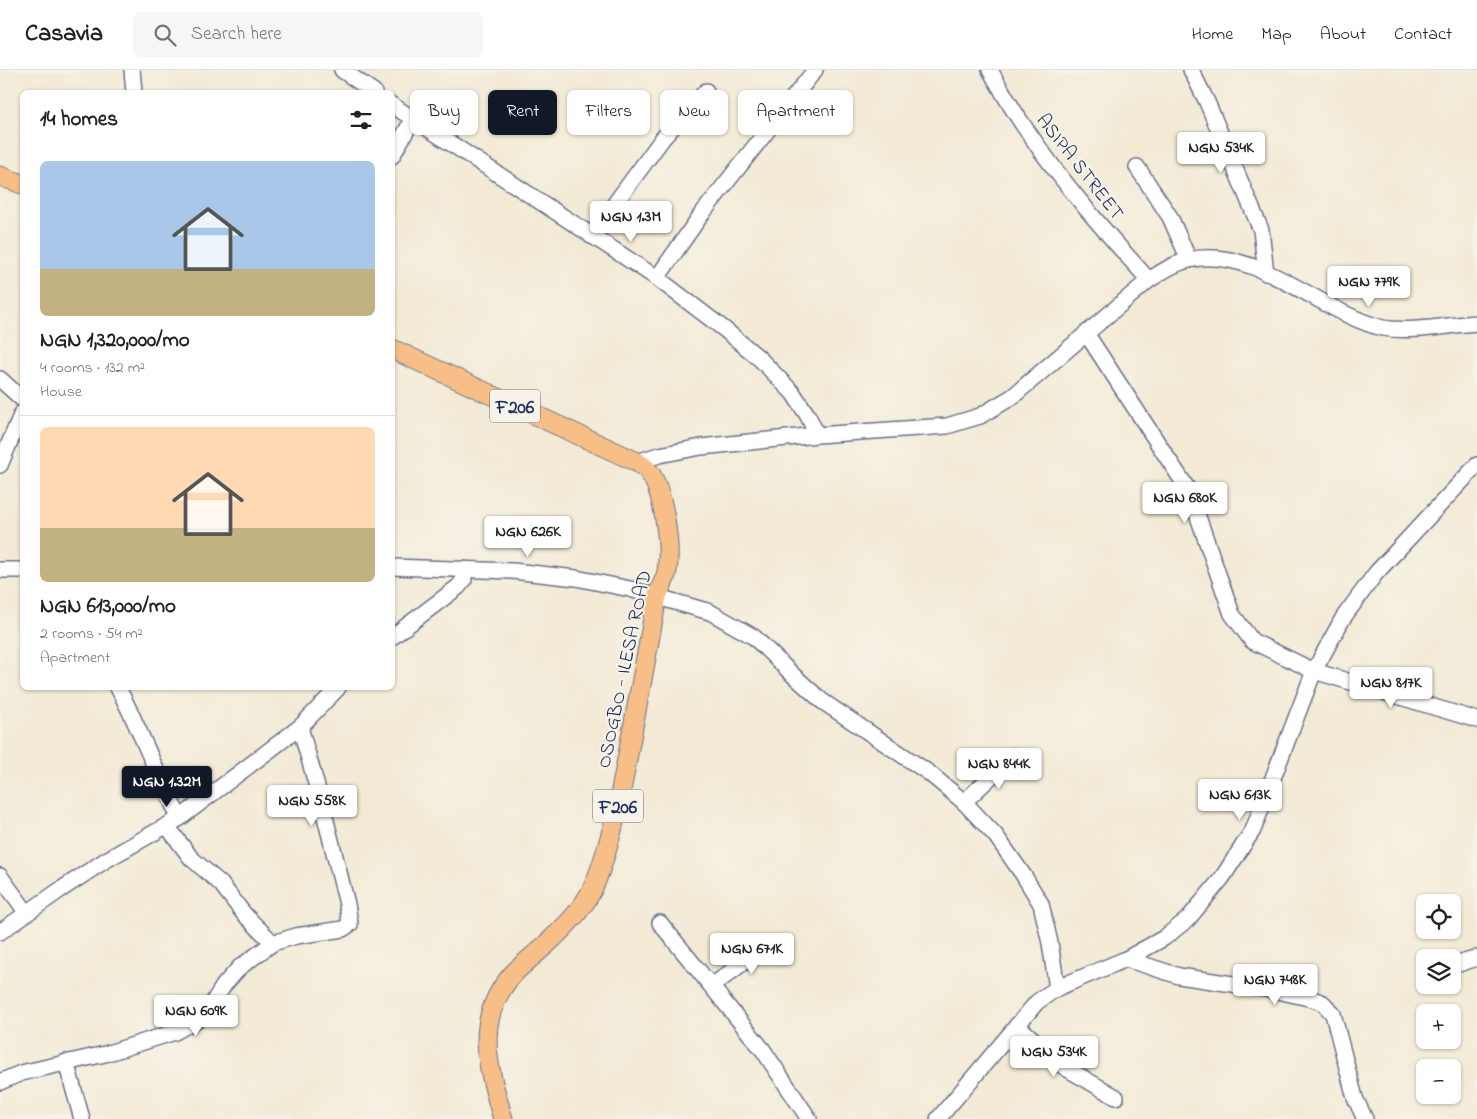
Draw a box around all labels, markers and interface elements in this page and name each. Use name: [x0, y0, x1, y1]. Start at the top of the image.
search box: [133, 12, 483, 57]
text: Casavia: [25, 17, 103, 52]
icon: search: [151, 21, 179, 49]
text: Search here: [191, 21, 282, 48]
text: Home: [1192, 22, 1233, 48]
text: Map: [1261, 22, 1292, 48]
text: About: [1320, 22, 1366, 48]
text: Contact: [1394, 22, 1452, 48]
chip: Buy: [410, 90, 478, 135]
chip: Rent: [488, 90, 557, 135]
chip: Filters: [567, 90, 650, 135]
chip: New: [660, 90, 728, 135]
chip: Apartment: [738, 90, 853, 135]
text: 14 homes: [40, 105, 118, 135]
icon: filters: [347, 106, 375, 134]
street label: ASIPA STREET: [1028, 108, 1130, 227]
pin: NGN 534K: [1169, 132, 1273, 174]
text: NGN 534K: [1188, 136, 1254, 160]
icon: home: [163, 194, 253, 284]
pin: NGN 1.3M: [579, 200, 683, 243]
text: NGN 1.3M: [601, 205, 661, 229]
pin: NGN 779K: [1317, 266, 1421, 308]
text: NGN 779K: [1338, 270, 1400, 294]
text: NGN 1,320,000/mo: [40, 326, 190, 356]
text: 4 rooms · 132 m²: [40, 356, 145, 380]
text: House: [40, 380, 82, 404]
road number: F206: [490, 390, 540, 422]
icon: home: [163, 459, 253, 549]
pin: NGN 680K: [1133, 482, 1237, 524]
text: NGN 680K: [1153, 486, 1217, 510]
pin: NGN 626K: [476, 516, 580, 558]
text: NGN 626K: [495, 520, 561, 544]
street label: OSOGBO - ILESA ROAD: [590, 568, 661, 771]
text: NGN 613,000/mo: [40, 592, 176, 622]
text: 2 rooms · 54 m²: [40, 622, 142, 646]
text: Apartment: [40, 646, 110, 670]
pin: NGN 817K: [1339, 666, 1443, 709]
text: NGN 817K: [1360, 671, 1422, 695]
pin: NGN 844K: [947, 748, 1051, 790]
text: NGN 844K: [968, 752, 1030, 776]
pin: NGN 1.32M: [110, 766, 224, 808]
text: NGN 1.32M: [133, 770, 201, 794]
pin: NGN 613K: [1188, 778, 1292, 821]
text: NGN 613K: [1209, 783, 1271, 807]
pin: NGN 558K: [260, 784, 364, 827]
text: NGN 558K: [278, 789, 346, 813]
road number: F206: [593, 789, 643, 822]
map controls: [1416, 894, 1461, 1104]
button: locate: [1416, 894, 1461, 939]
pin: NGN 671K: [700, 932, 804, 975]
text: NGN 671K: [721, 937, 783, 961]
button: layers: [1416, 949, 1461, 994]
pin: NGN 748K: [1223, 964, 1327, 1006]
text: NGN 748K: [1244, 968, 1306, 992]
pin: NGN 609K: [144, 994, 248, 1037]
text: NGN 609K: [165, 999, 227, 1023]
button: +: [1416, 1004, 1461, 1049]
pin: NGN 534K: [1002, 1036, 1106, 1078]
text: NGN 534K: [1021, 1040, 1087, 1064]
button: −: [1416, 1059, 1461, 1104]

